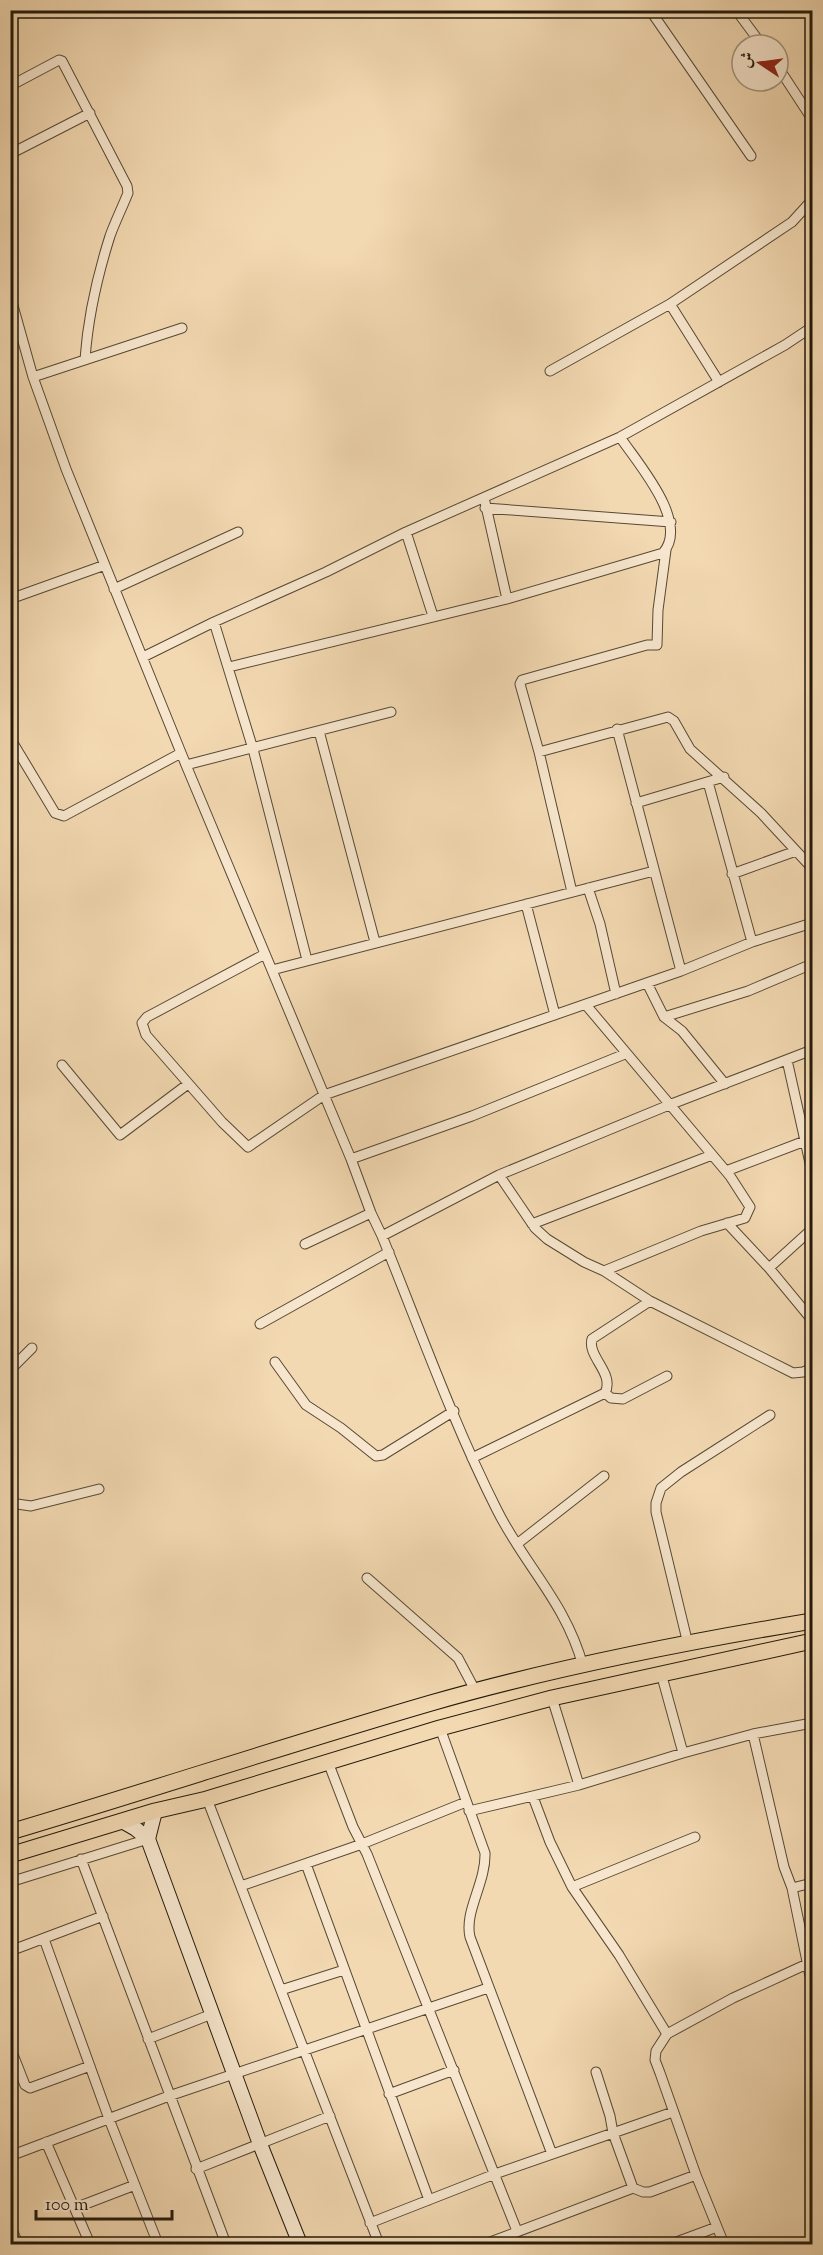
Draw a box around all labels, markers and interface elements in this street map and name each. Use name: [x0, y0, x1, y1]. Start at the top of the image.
north arrow: [730, 33, 790, 93]
text: ش: [735, 50, 761, 71]
scale bar: [36, 2183, 172, 2221]
text: 100 m: [45, 2193, 89, 2219]

